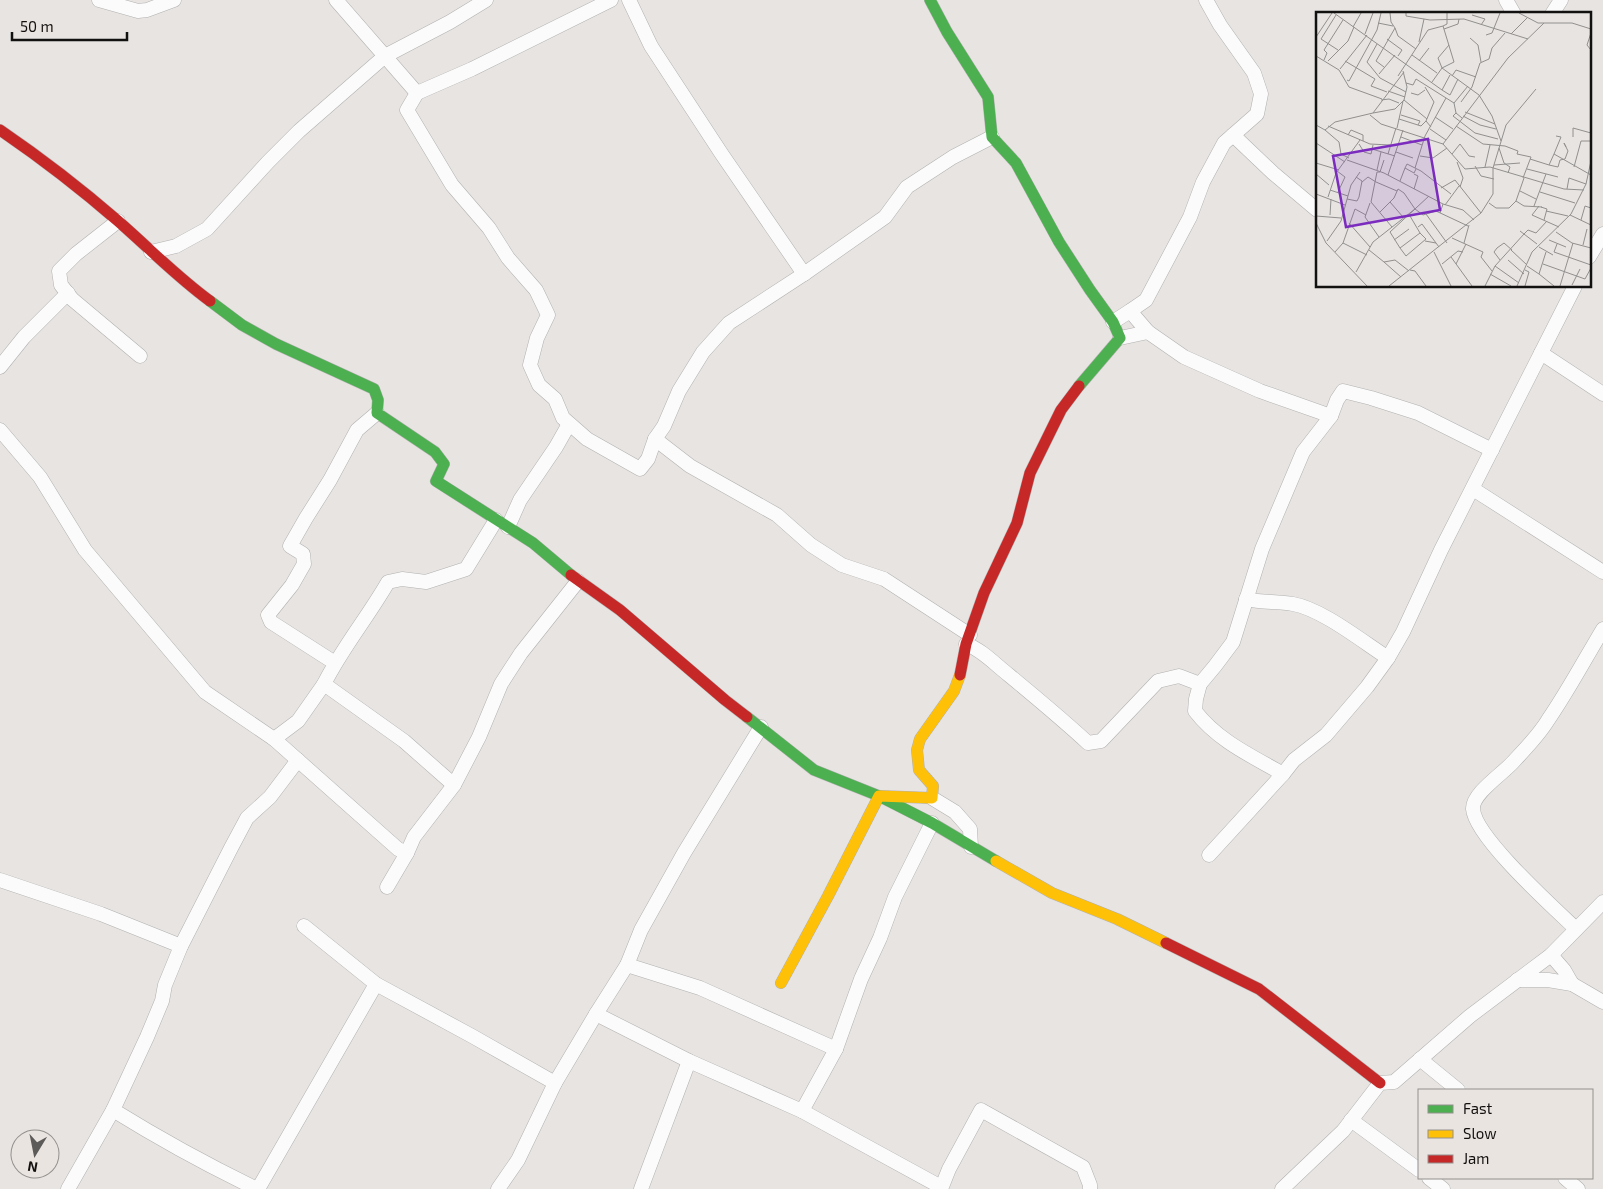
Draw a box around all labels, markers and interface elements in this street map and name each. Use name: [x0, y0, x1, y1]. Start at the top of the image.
scale bar: [12, 10, 128, 42]
inset map: [1316, 12, 1590, 288]
text: 50 m: [20, 17, 54, 35]
legend: [1418, 1089, 1593, 1179]
text: Fast: [1463, 1099, 1493, 1117]
text: Slow: [1463, 1124, 1497, 1142]
north arrow: [10, 1129, 60, 1179]
text: Jam: [1463, 1149, 1489, 1167]
text: N: [26, 1158, 39, 1177]

